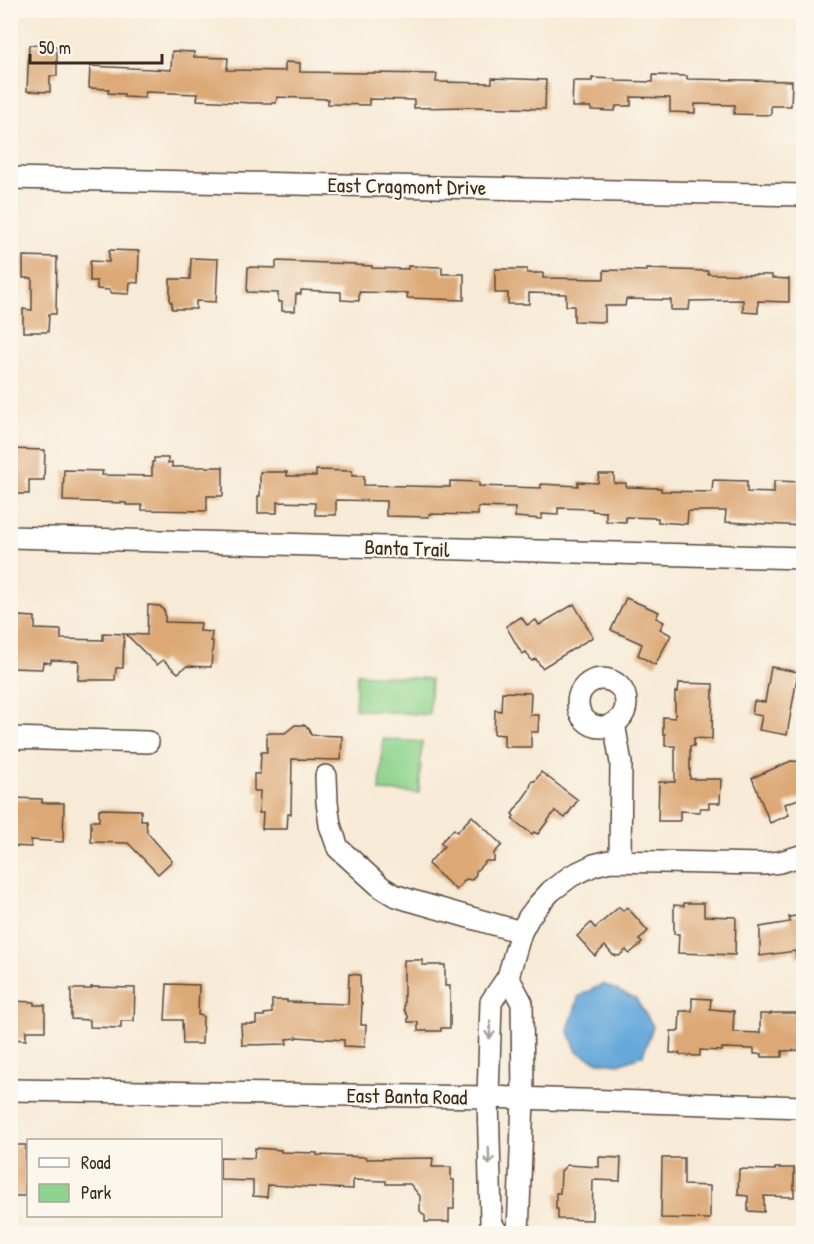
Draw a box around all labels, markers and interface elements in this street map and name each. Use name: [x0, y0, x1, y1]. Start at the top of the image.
scale bar: [30, 27, 162, 65]
text: 50 m: [39, 35, 71, 60]
street label: East Cragmont Drive: [327, 170, 487, 202]
street label: Banta Trail: [364, 532, 450, 564]
one-way arrow: [485, 1020, 496, 1040]
street label: East Banta Road: [346, 1080, 468, 1112]
legend: [27, 1139, 222, 1217]
one-way arrow: [484, 1145, 495, 1165]
text: Road: [81, 1150, 111, 1175]
text: Park: [81, 1180, 112, 1205]

